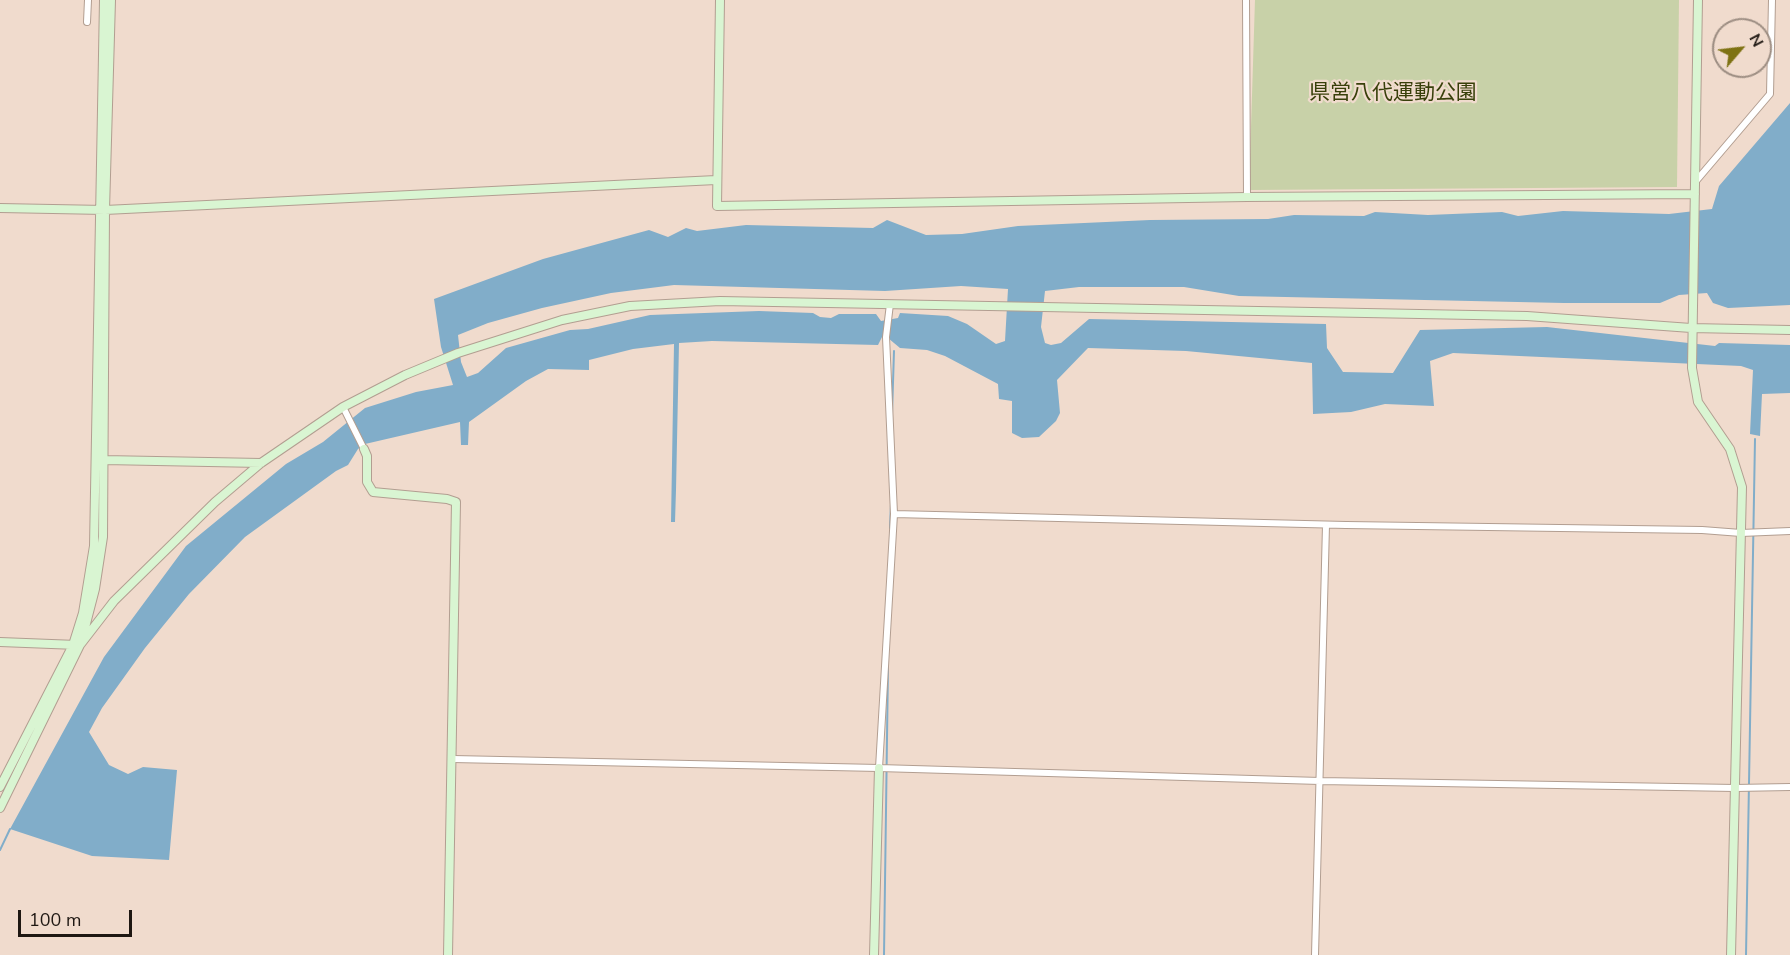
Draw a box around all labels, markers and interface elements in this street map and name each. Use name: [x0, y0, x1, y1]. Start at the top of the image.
north arrow: [1712, 18, 1772, 78]
text: N: [1744, 30, 1769, 51]
park label: 県営八代運動公園: [1309, 81, 1477, 107]
scale bar: [21, 898, 135, 936]
text: 100 m: [29, 908, 81, 932]

